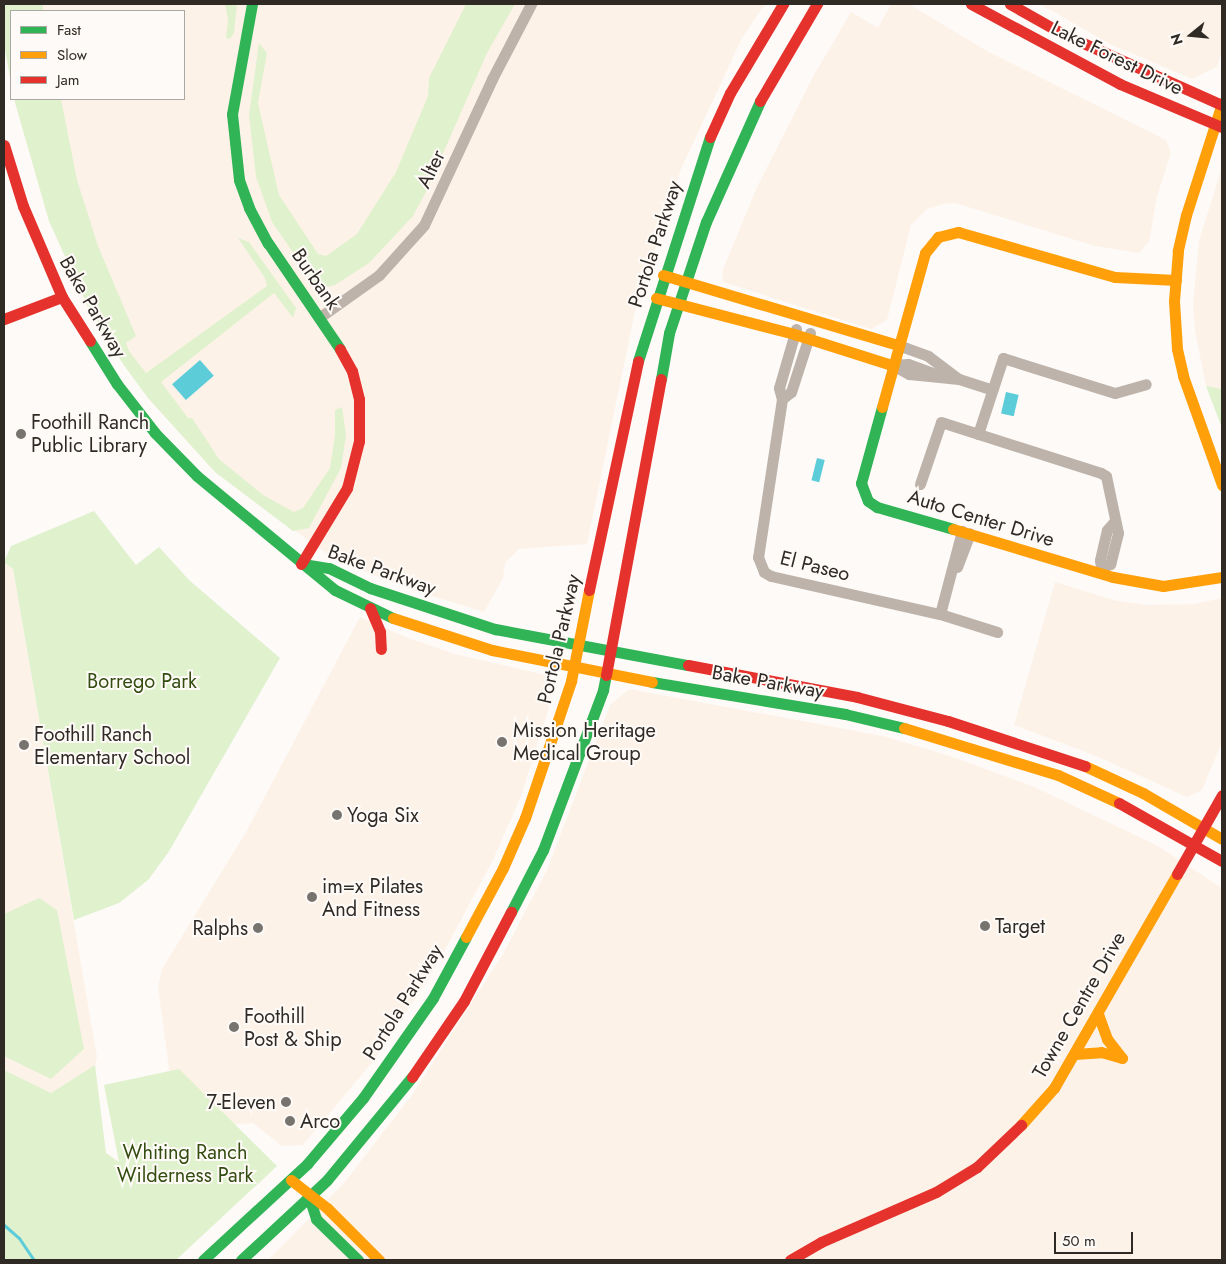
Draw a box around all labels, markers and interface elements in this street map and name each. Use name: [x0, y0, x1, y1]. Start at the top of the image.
legend: [10, 10, 185, 100]
north arrow: [1166, 10, 1216, 60]
street label: Lake Forest Drive: [1047, 16, 1187, 100]
text: Fast: [57, 19, 81, 41]
text: N: [1165, 31, 1188, 48]
text: Slow: [57, 44, 87, 66]
text: Jam: [57, 69, 80, 91]
street label: Alter: [411, 146, 451, 192]
street label: Portola Parkway: [623, 178, 687, 310]
street label: Burbank: [286, 244, 346, 314]
street label: Bake Parkway: [54, 252, 132, 362]
place label: Foothill Ranch Public Library: [31, 410, 149, 457]
marker: Foothill Ranch Public Library: [15, 428, 27, 440]
street label: Auto Center Drive: [905, 484, 1057, 552]
street label: Bake Parkway: [325, 539, 439, 601]
street label: El Paseo: [778, 546, 852, 586]
street label: Portola Parkway: [532, 572, 586, 706]
street label: Bake Parkway: [710, 660, 826, 704]
park label: Borrego Park: [87, 669, 197, 693]
place label: Mission Heritage Medical Group: [513, 718, 656, 765]
place label: Foothill Ranch Elementary School: [34, 722, 190, 769]
marker: Mission Heritage Medical Group: [495, 735, 509, 749]
marker: Foothill Ranch Elementary School: [18, 739, 30, 751]
place label: Yoga Six: [347, 803, 419, 827]
marker: Yoga Six: [331, 809, 343, 821]
place label: im=x Pilates And Fitness: [322, 874, 423, 921]
marker: im=x Pilates And Fitness: [306, 891, 318, 903]
place label: Target: [995, 914, 1045, 938]
place label: Ralphs: [193, 916, 248, 940]
marker: Target: [979, 920, 991, 932]
marker: Ralphs: [252, 922, 264, 934]
street label: Towne Centre Drive: [1027, 928, 1131, 1082]
street label: Portola Parkway: [358, 940, 448, 1064]
place label: Foothill Post & Ship: [244, 1004, 342, 1051]
marker: Foothill Post & Ship: [228, 1021, 240, 1033]
place label: 7-Eleven: [206, 1090, 276, 1114]
marker: 7-Eleven: [280, 1096, 292, 1108]
place label: Arco: [300, 1109, 340, 1133]
marker: Arco: [284, 1115, 296, 1127]
park label: Whiting Ranch Wilderness Park: [117, 1141, 253, 1188]
scale bar: [1056, 1222, 1135, 1254]
text: 50 m: [1062, 1230, 1096, 1252]

